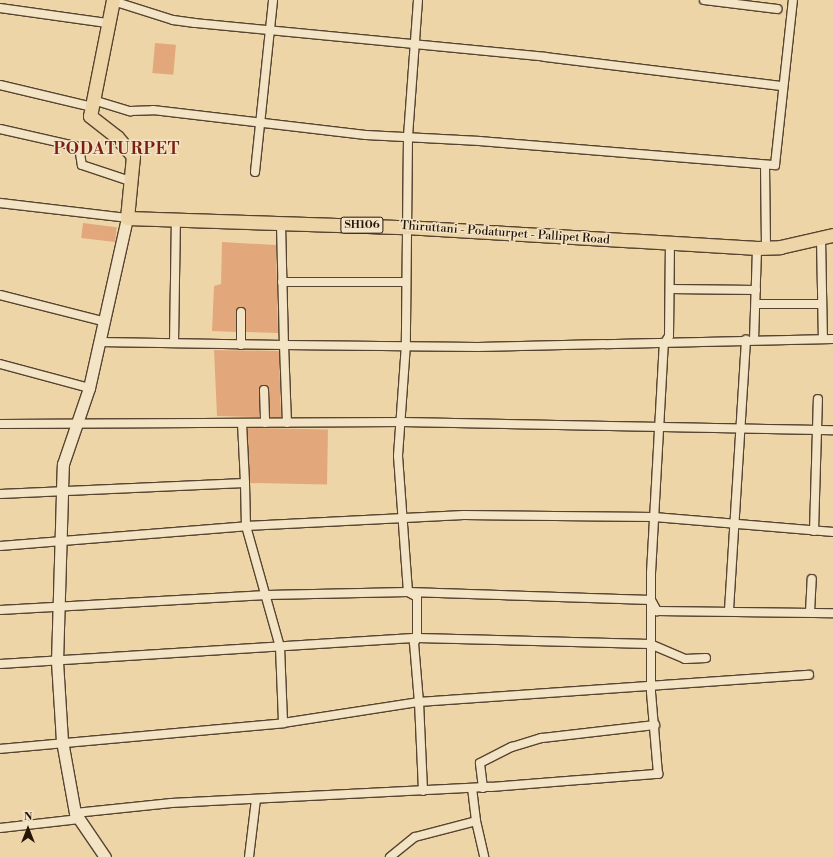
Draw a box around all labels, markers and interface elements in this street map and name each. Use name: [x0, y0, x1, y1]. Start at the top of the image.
district label: PODATURPET: [54, 139, 180, 159]
road number: SH106: [340, 216, 384, 234]
street label: Thiruttani - Podaturpet - Pallipet Road: [400, 218, 610, 248]
north arrow: [8, 809, 48, 849]
text: N: [24, 810, 32, 824]

